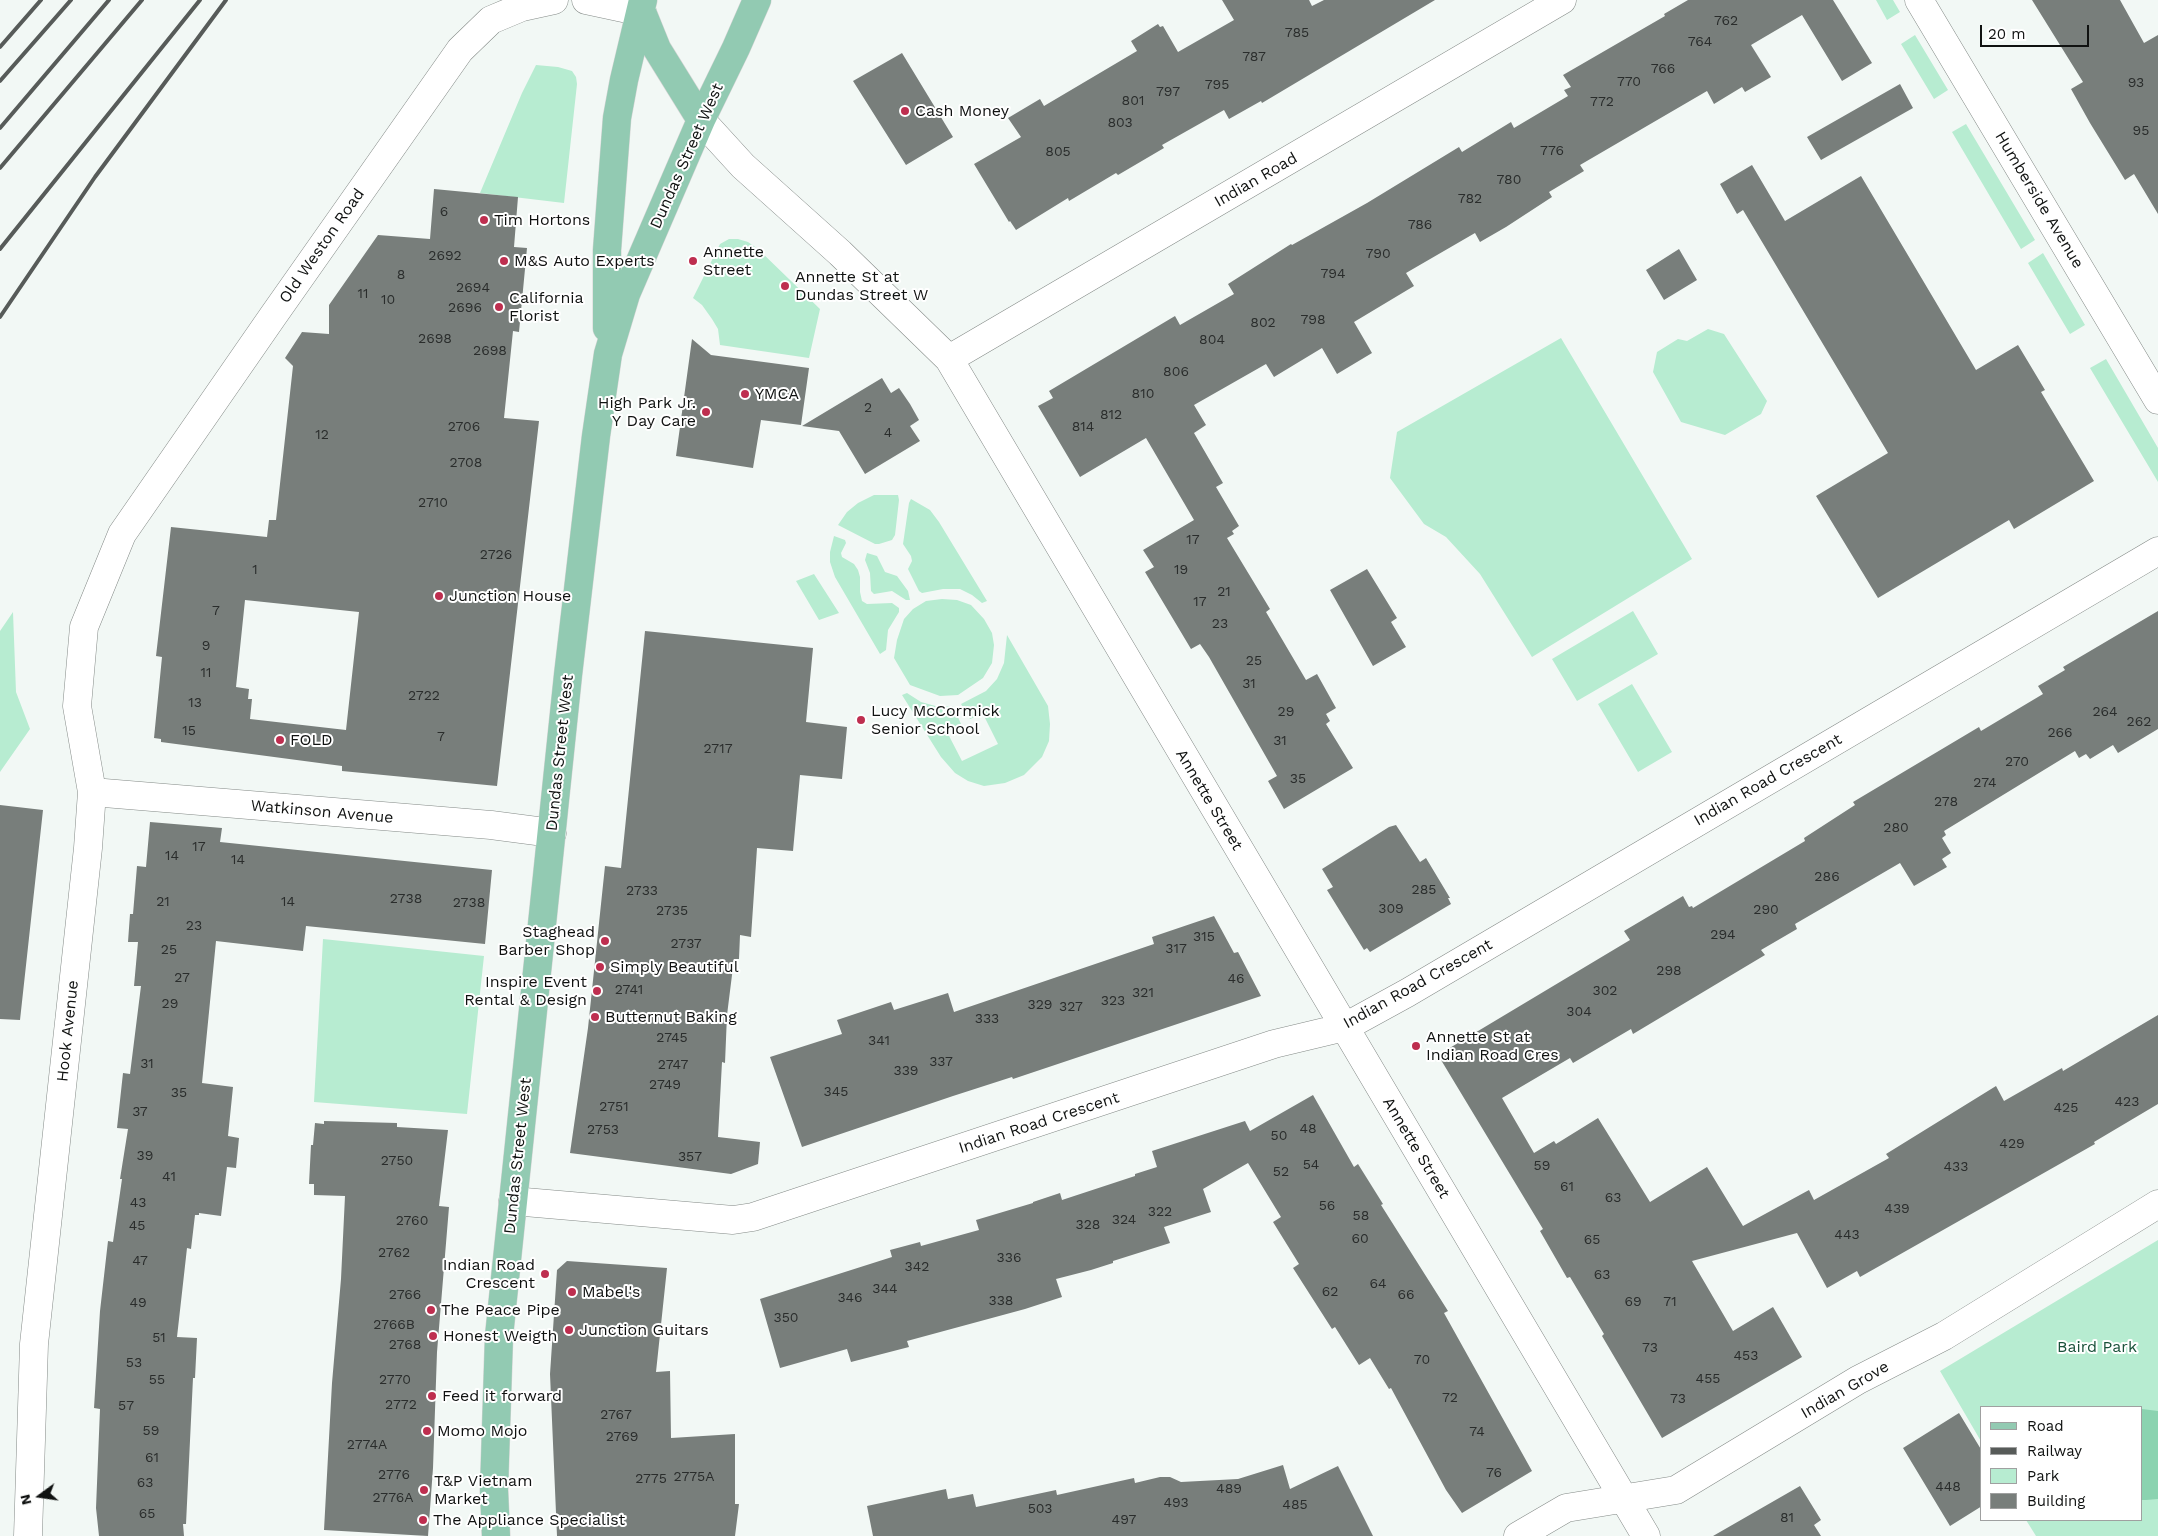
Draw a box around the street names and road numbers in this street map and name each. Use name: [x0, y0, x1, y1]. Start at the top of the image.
street label: Dundas Street West: [646, 80, 728, 232]
street label: Humberside Avenue: [1991, 128, 2087, 272]
street label: Indian Road: [1211, 149, 1301, 211]
street label: Old Weston Road: [275, 185, 369, 307]
street label: Dundas Street West: [542, 674, 578, 832]
street label: Indian Road Crescent: [1691, 730, 1845, 830]
street label: Annette Street: [1171, 746, 1247, 854]
street label: Watkinson Avenue: [250, 796, 394, 828]
street label: Indian Road Crescent: [1340, 935, 1496, 1033]
street label: Hook Avenue: [53, 979, 83, 1083]
street label: Dundas Street West: [500, 1077, 536, 1235]
street label: Indian Road Crescent: [956, 1088, 1122, 1158]
street label: Annette Street: [1378, 1094, 1454, 1202]
street label: Indian Grove: [1798, 1357, 1892, 1423]

